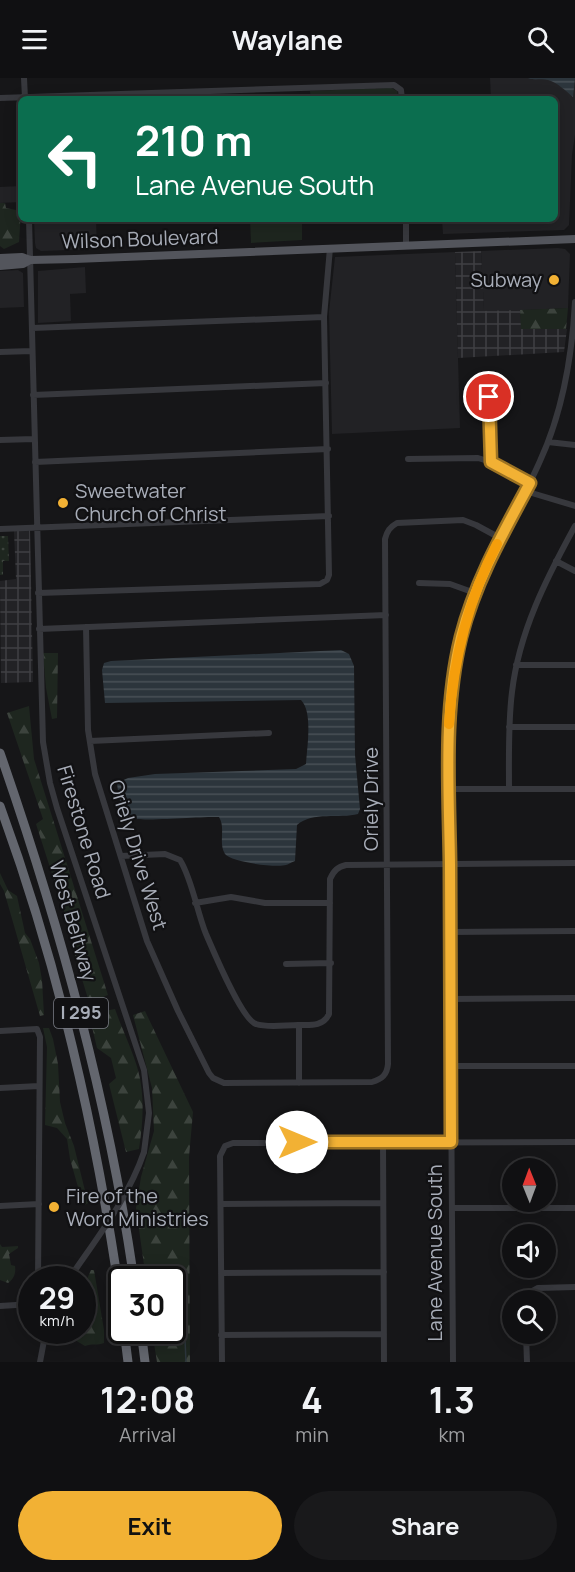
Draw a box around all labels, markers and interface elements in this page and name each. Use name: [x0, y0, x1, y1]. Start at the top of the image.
text: Waylane: [232, 21, 343, 58]
icon: menu: [18, 23, 51, 56]
icon: search: [524, 23, 557, 56]
text: 210 m: [135, 111, 252, 169]
icon: left: [36, 120, 114, 198]
text: Lane Avenue South: [135, 166, 374, 203]
street label: Wilson Boulevard: [61, 222, 219, 255]
place label: Subway: [471, 266, 542, 293]
marker: Subway: [547, 273, 561, 287]
pin: [463, 371, 514, 422]
icon: arrive: [472, 380, 505, 413]
place label: Sweetwater Church of Christ: [75, 477, 227, 527]
marker: Sweetwater Church of Christ: [56, 496, 70, 510]
street label: Oriely Drive: [357, 747, 384, 851]
street label: Firestone Road: [51, 762, 118, 902]
street label: Oriely Drive West: [103, 776, 174, 933]
street label: West Beltway: [43, 857, 104, 985]
road number: I 295: [54, 998, 108, 1028]
position arrow: [265, 1110, 329, 1174]
north arrow: [502, 1158, 556, 1212]
map controls: [502, 1158, 556, 1344]
street label: Lane Avenue South: [421, 1164, 448, 1342]
place label: Fire of the Word Ministries: [66, 1182, 209, 1232]
marker: Fire of the Word Ministries: [47, 1200, 61, 1214]
button: sound: [502, 1224, 556, 1278]
speed limit sign: 30: [108, 1266, 186, 1344]
text: 29: [39, 1277, 75, 1318]
button: search: [502, 1290, 556, 1344]
text: km/h: [40, 1310, 74, 1331]
text: 12:08: [100, 1375, 195, 1424]
text: 4: [301, 1375, 323, 1424]
text: 1.3: [429, 1375, 475, 1424]
text: Arrival: [119, 1421, 176, 1448]
text: min: [295, 1421, 329, 1448]
text: km: [438, 1421, 465, 1448]
button: Exit: [18, 1491, 282, 1560]
button: Share: [294, 1491, 557, 1560]

